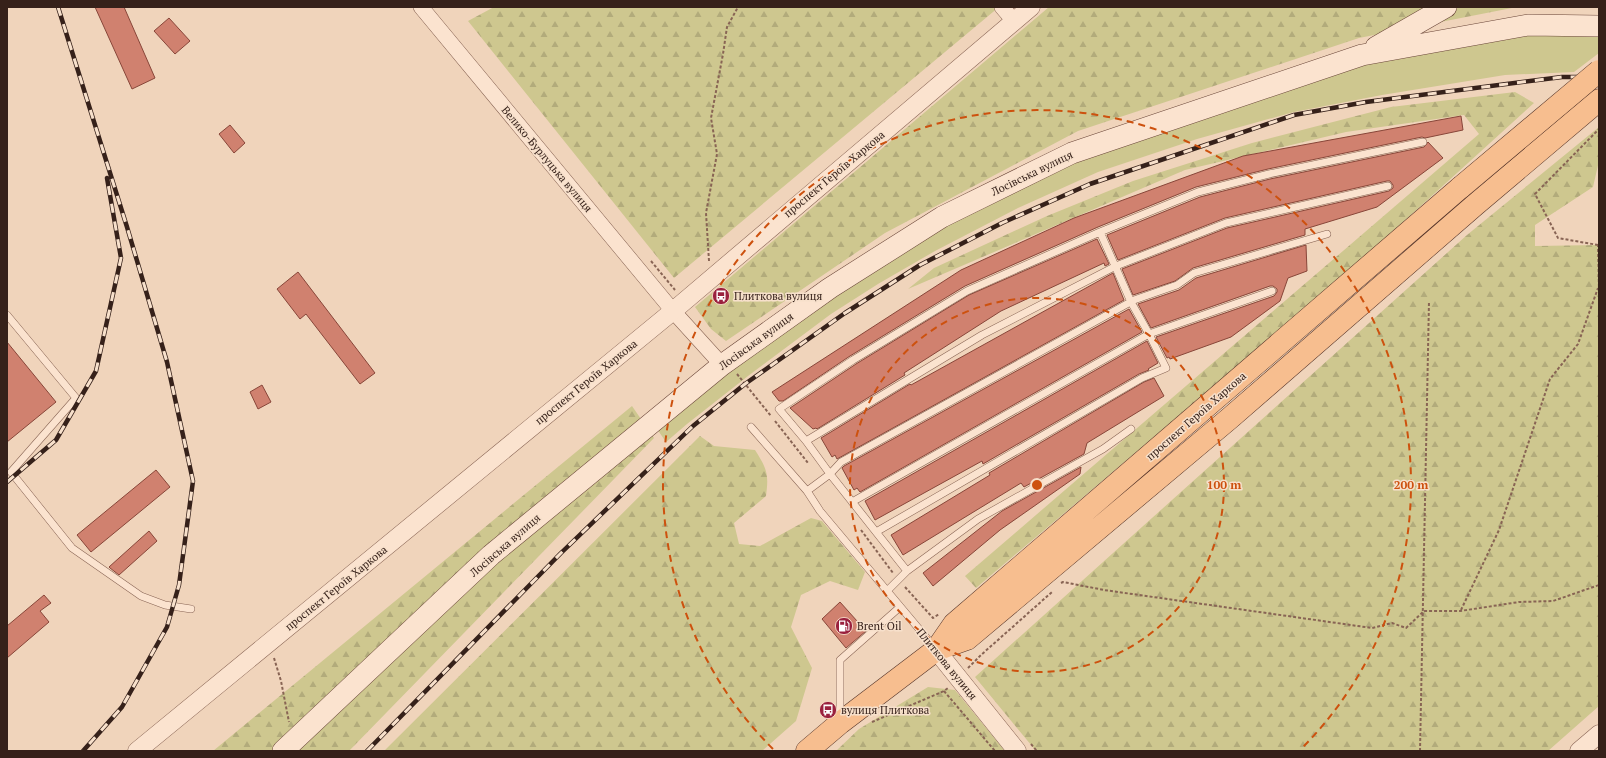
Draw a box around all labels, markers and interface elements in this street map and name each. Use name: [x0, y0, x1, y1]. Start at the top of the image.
street label: Велико-Бурлуцька вулиця: [499, 103, 596, 215]
street label: проспект Героїв Харкова: [781, 127, 888, 220]
street label: Лосівська вулиця: [988, 147, 1075, 199]
bus stop icon: Плиткова вулиця: [711, 286, 731, 306]
place label: Плиткова вулиця: [734, 289, 823, 303]
street label: Лосівська вулиця: [715, 309, 796, 373]
street label: проспект Героїв Харкова: [532, 336, 640, 428]
street label: проспект Героїв Харкова: [1143, 369, 1249, 463]
text: 100 m: [1207, 477, 1241, 492]
text: 200 m: [1394, 477, 1428, 492]
centre of rings: [1030, 478, 1044, 492]
street label: Лосівська вулиця: [466, 510, 543, 580]
street label: проспект Героїв Харкова: [282, 542, 390, 634]
fuel station icon: Brent Oil: [834, 616, 854, 636]
place label: Brent Oil: [857, 619, 902, 633]
street label: Плиткова вулиця: [914, 625, 980, 703]
bus stop icon: вулиця Плиткова: [818, 700, 838, 720]
place label: вулиця Плиткова: [841, 703, 930, 717]

